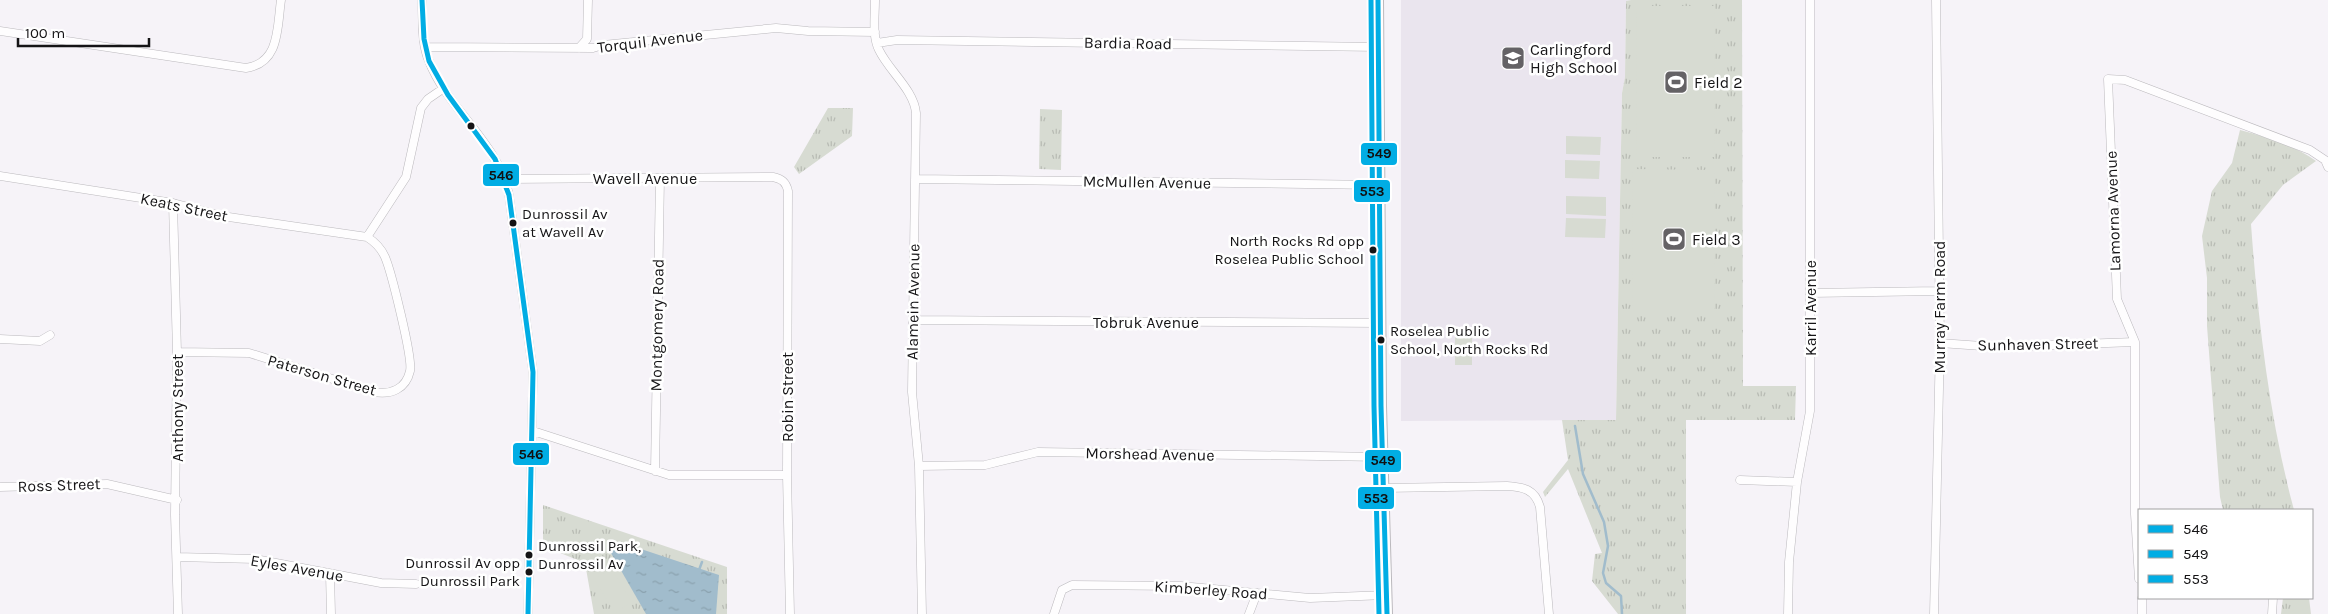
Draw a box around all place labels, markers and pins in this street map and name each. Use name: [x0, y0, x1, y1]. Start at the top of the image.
place label: Carlingford High School: [1530, 40, 1618, 77]
school or university icon: Carlingford High School: [1500, 45, 1526, 71]
sports icon: Field 2: [1663, 69, 1689, 95]
place label: Field 2: [1694, 73, 1742, 92]
unlabelled marker: [466, 121, 476, 131]
place label: Dunrossil Av at Wavell Av: [522, 205, 608, 241]
marker: Dunrossil Av at Wavell Av: [508, 218, 518, 228]
sports icon: Field 3: [1661, 226, 1687, 252]
place label: Field 3: [1692, 230, 1741, 249]
place label: North Rocks Rd opp Roselea Public School: [1215, 232, 1364, 268]
marker: North Rocks Rd opp Roselea Public School: [1368, 245, 1378, 255]
place label: Roselea Public School, North Rocks Rd: [1390, 322, 1548, 358]
marker: Roselea Public School, North Rocks Rd: [1376, 335, 1386, 345]
place label: Dunrossil Park, Dunrossil Av: [538, 537, 641, 573]
marker: Dunrossil Park, Dunrossil Av: [524, 550, 534, 560]
place label: Dunrossil Av opp Dunrossil Park: [405, 554, 520, 590]
marker: Dunrossil Av opp Dunrossil Park: [524, 567, 534, 577]

